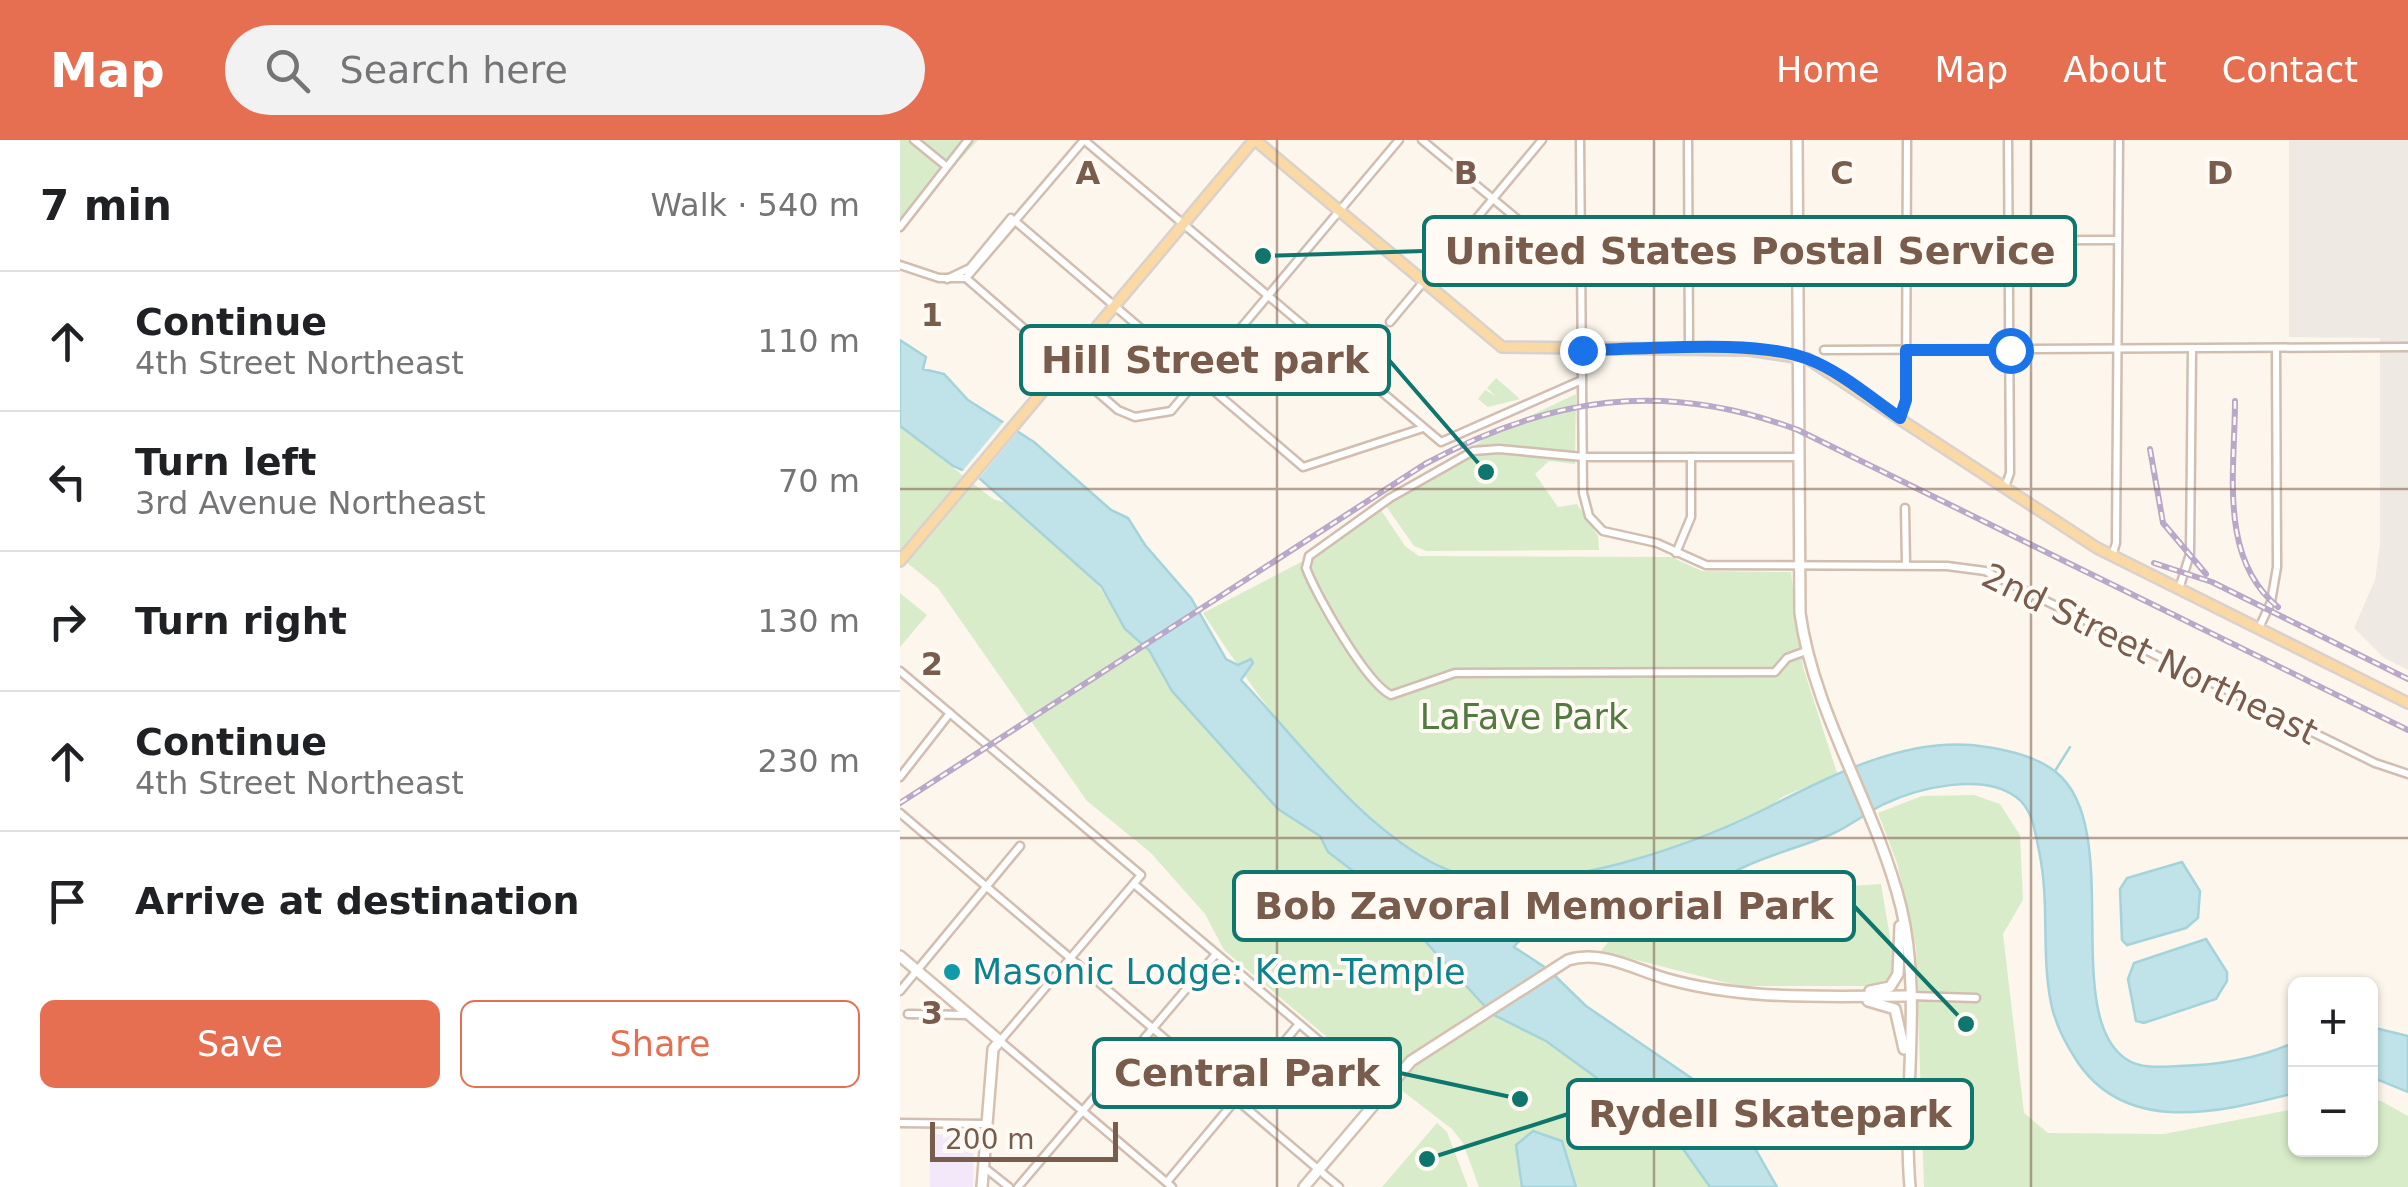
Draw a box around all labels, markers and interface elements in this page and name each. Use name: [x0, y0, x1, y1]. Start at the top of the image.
search box: [225, 25, 925, 115]
text: Map: [50, 42, 165, 98]
icon: search: [260, 43, 315, 98]
text: Search here: [340, 48, 568, 92]
text: Home: [1776, 50, 1879, 90]
text: Map: [1934, 50, 2008, 90]
text: About: [2063, 50, 2167, 90]
text: Contact: [2222, 50, 2358, 90]
text: A: [1076, 154, 1101, 192]
text: B: [1454, 154, 1478, 192]
text: C: [1830, 154, 1854, 192]
text: D: [2207, 154, 2233, 192]
text: 7 min: [40, 181, 172, 230]
text: Walk · 540 m: [650, 186, 860, 224]
callout: United States Postal Service: [1424, 217, 2075, 285]
text: United States Postal Service: [1445, 229, 2055, 273]
text: 1: [921, 296, 943, 334]
text: Continue: [135, 300, 327, 344]
icon: ahead: [40, 314, 95, 369]
text: 110 m: [758, 322, 860, 360]
callout: Hill Street park: [1021, 326, 1389, 394]
route end: [1560, 328, 1606, 374]
route start: [1988, 328, 2034, 374]
text: Hill Street park: [1041, 338, 1370, 382]
text: 4th Street Northeast: [135, 344, 464, 382]
text: Turn left: [135, 440, 316, 484]
icon: left: [40, 454, 95, 509]
text: 70 m: [778, 462, 860, 500]
text: 3rd Avenue Northeast: [135, 484, 486, 522]
street label: 2nd Street Northeast: [1976, 555, 2324, 753]
icon: right: [40, 594, 95, 649]
text: Turn right: [135, 599, 347, 643]
text: 130 m: [758, 602, 860, 640]
text: 2: [921, 645, 943, 683]
park label: LaFave Park: [1420, 697, 1629, 737]
text: Continue: [135, 720, 327, 764]
icon: ahead: [40, 734, 95, 789]
text: 230 m: [758, 742, 860, 780]
text: 4th Street Northeast: [135, 764, 464, 802]
callout: Bob Zavoral Memorial Park: [1234, 872, 1854, 940]
icon: arrive: [40, 874, 95, 929]
text: Arrive at destination: [135, 879, 580, 923]
text: Bob Zavoral Memorial Park: [1254, 884, 1835, 928]
place label: Masonic Lodge: Kem-Temple: [972, 952, 1466, 992]
marker: Masonic Lodge: Kem-Temple: [941, 961, 963, 983]
map controls: [2288, 977, 2378, 1157]
button: +: [2288, 977, 2378, 1067]
text: 3: [921, 994, 943, 1032]
button: Save: [40, 1000, 440, 1088]
button: Share: [460, 1000, 860, 1088]
callout: Central Park: [1094, 1039, 1400, 1107]
text: Central Park: [1114, 1051, 1381, 1095]
button: −: [2288, 1067, 2378, 1157]
callout: Rydell Skatepark: [1568, 1080, 1972, 1148]
text: Rydell Skatepark: [1588, 1092, 1953, 1136]
scale bar: [930, 1117, 1118, 1162]
text: 200 m: [945, 1123, 1035, 1156]

